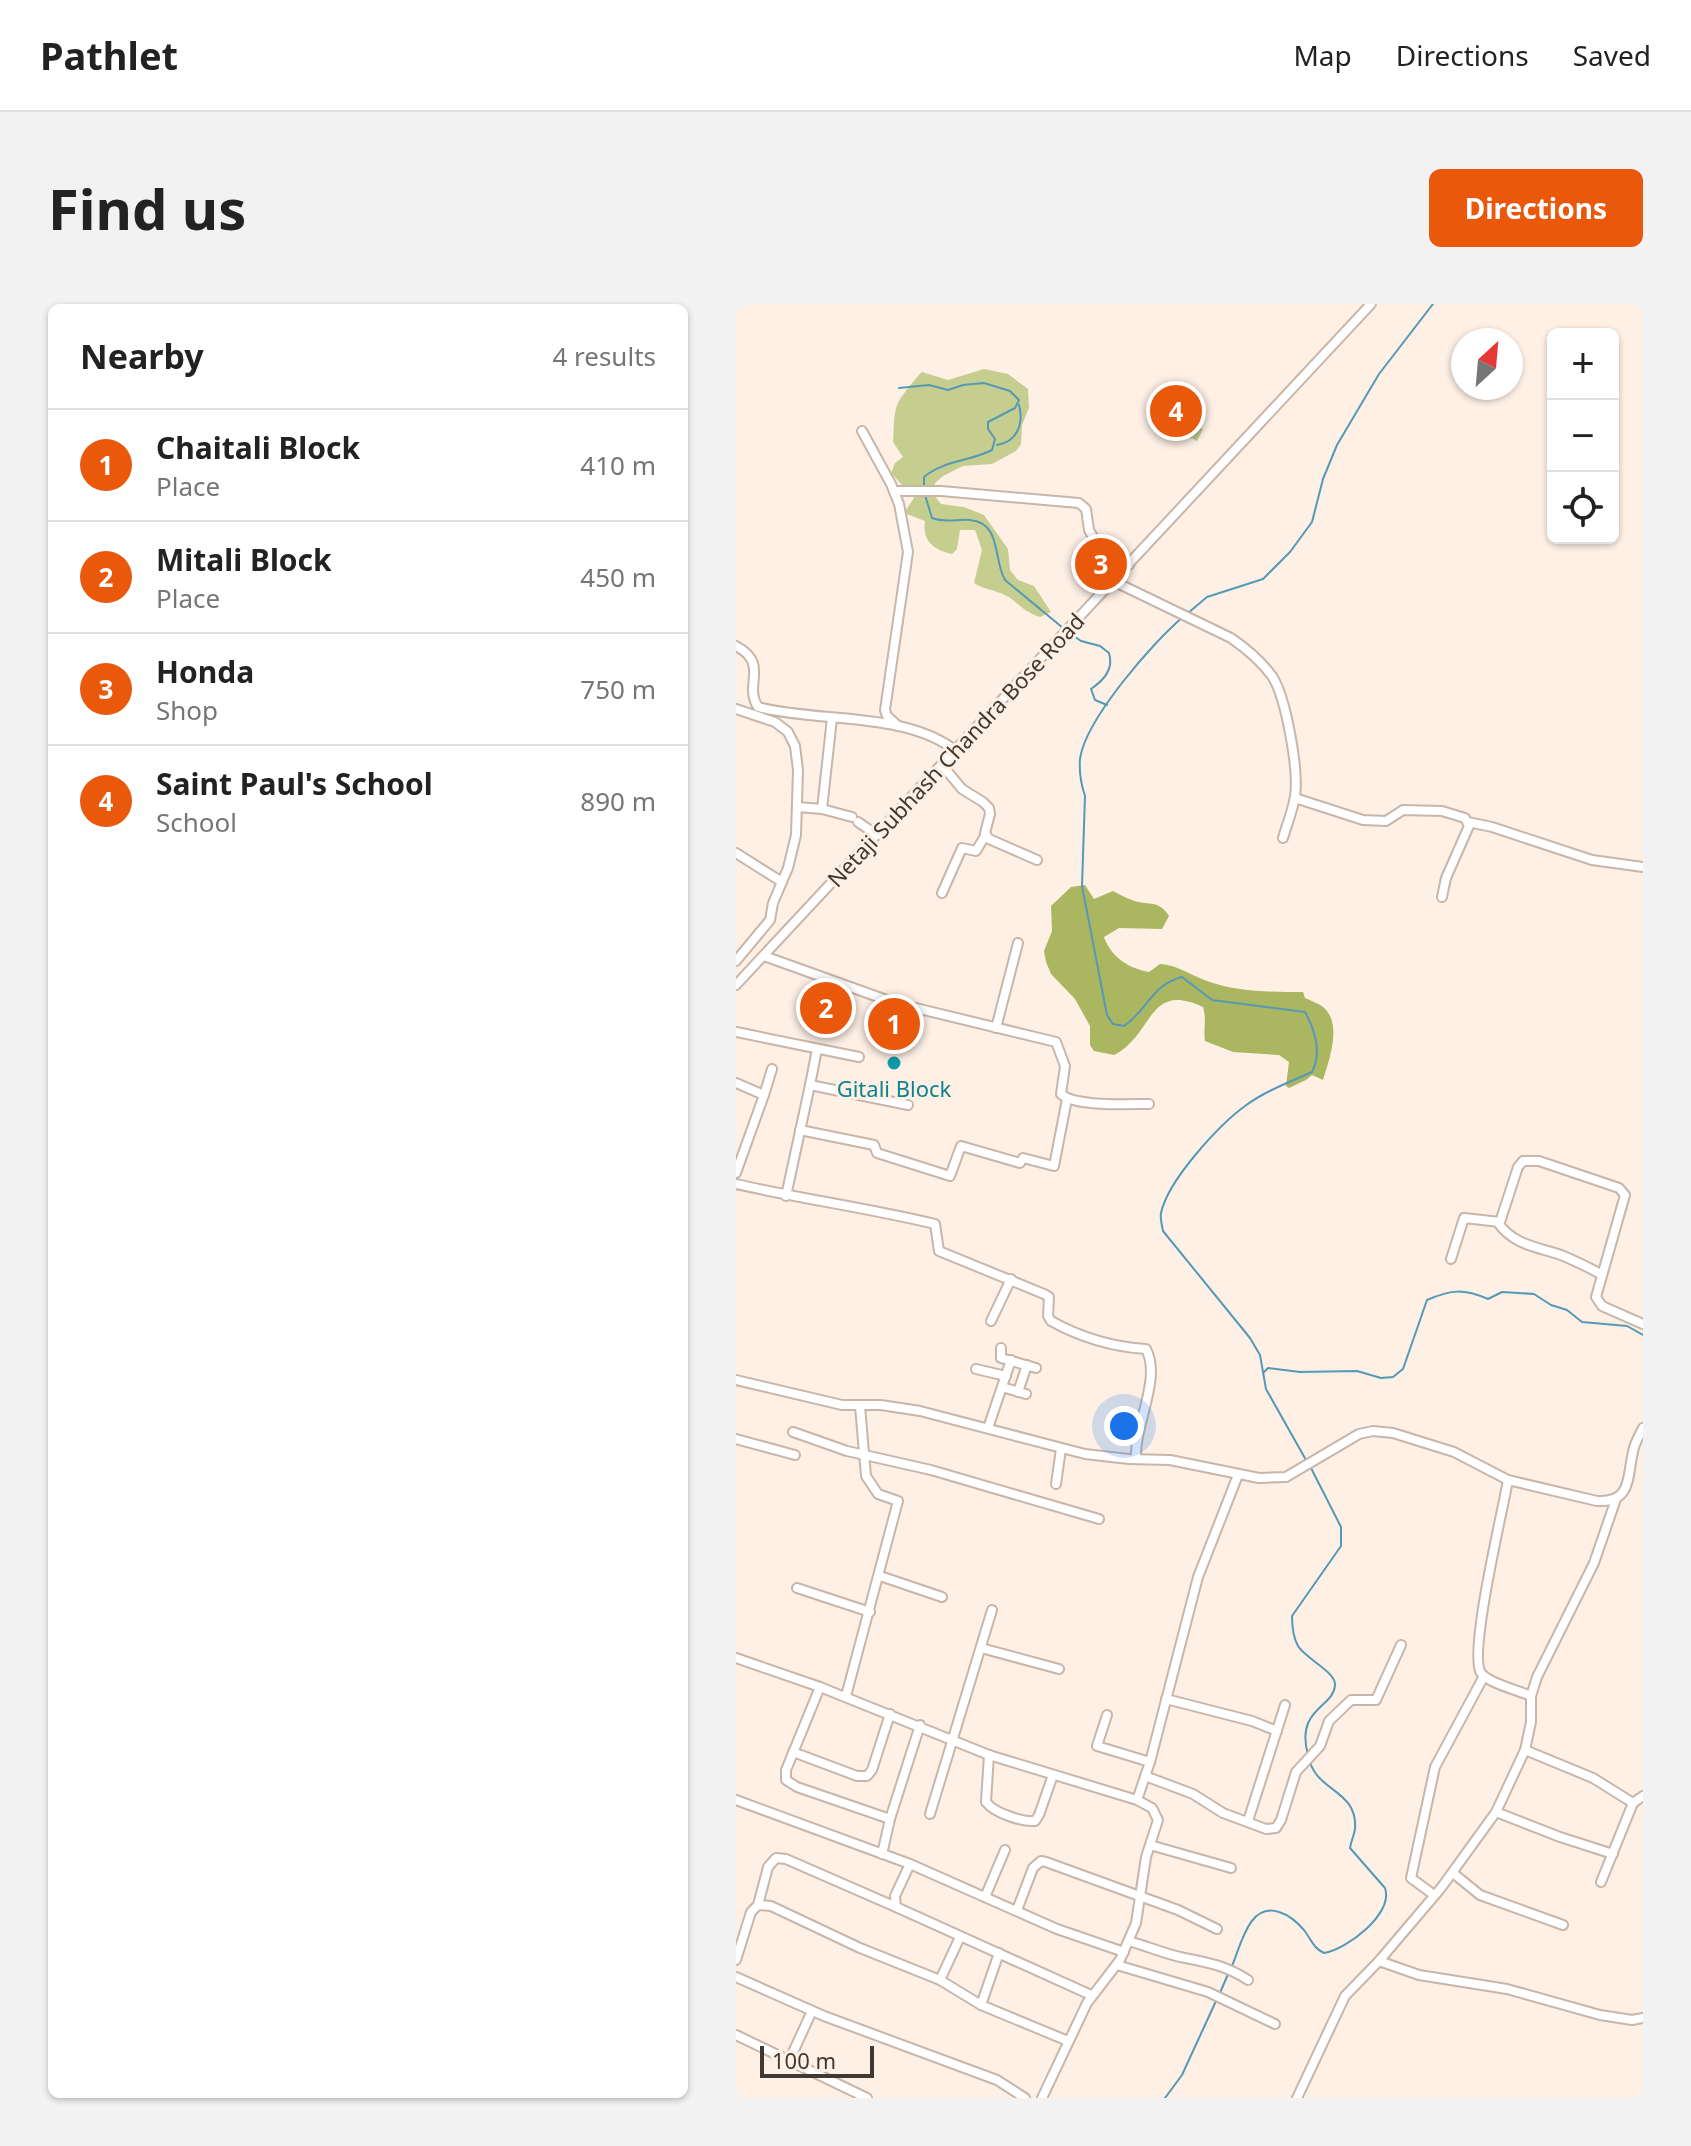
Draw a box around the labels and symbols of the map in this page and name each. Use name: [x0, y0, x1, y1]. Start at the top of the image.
north arrow: [1451, 328, 1523, 400]
pin: 4: [1150, 381, 1202, 441]
pin: 3: [1075, 534, 1127, 594]
street label: Netaji Subhash Chandra Bose Road: [820, 606, 1090, 893]
pin: 2: [800, 978, 852, 1038]
pin: 1: [868, 994, 920, 1054]
marker: Gitali Block: [885, 1054, 903, 1072]
place label: Gitali Block: [837, 1073, 952, 1103]
your location: [1104, 1406, 1144, 1446]
scale bar: [760, 2042, 874, 2078]

